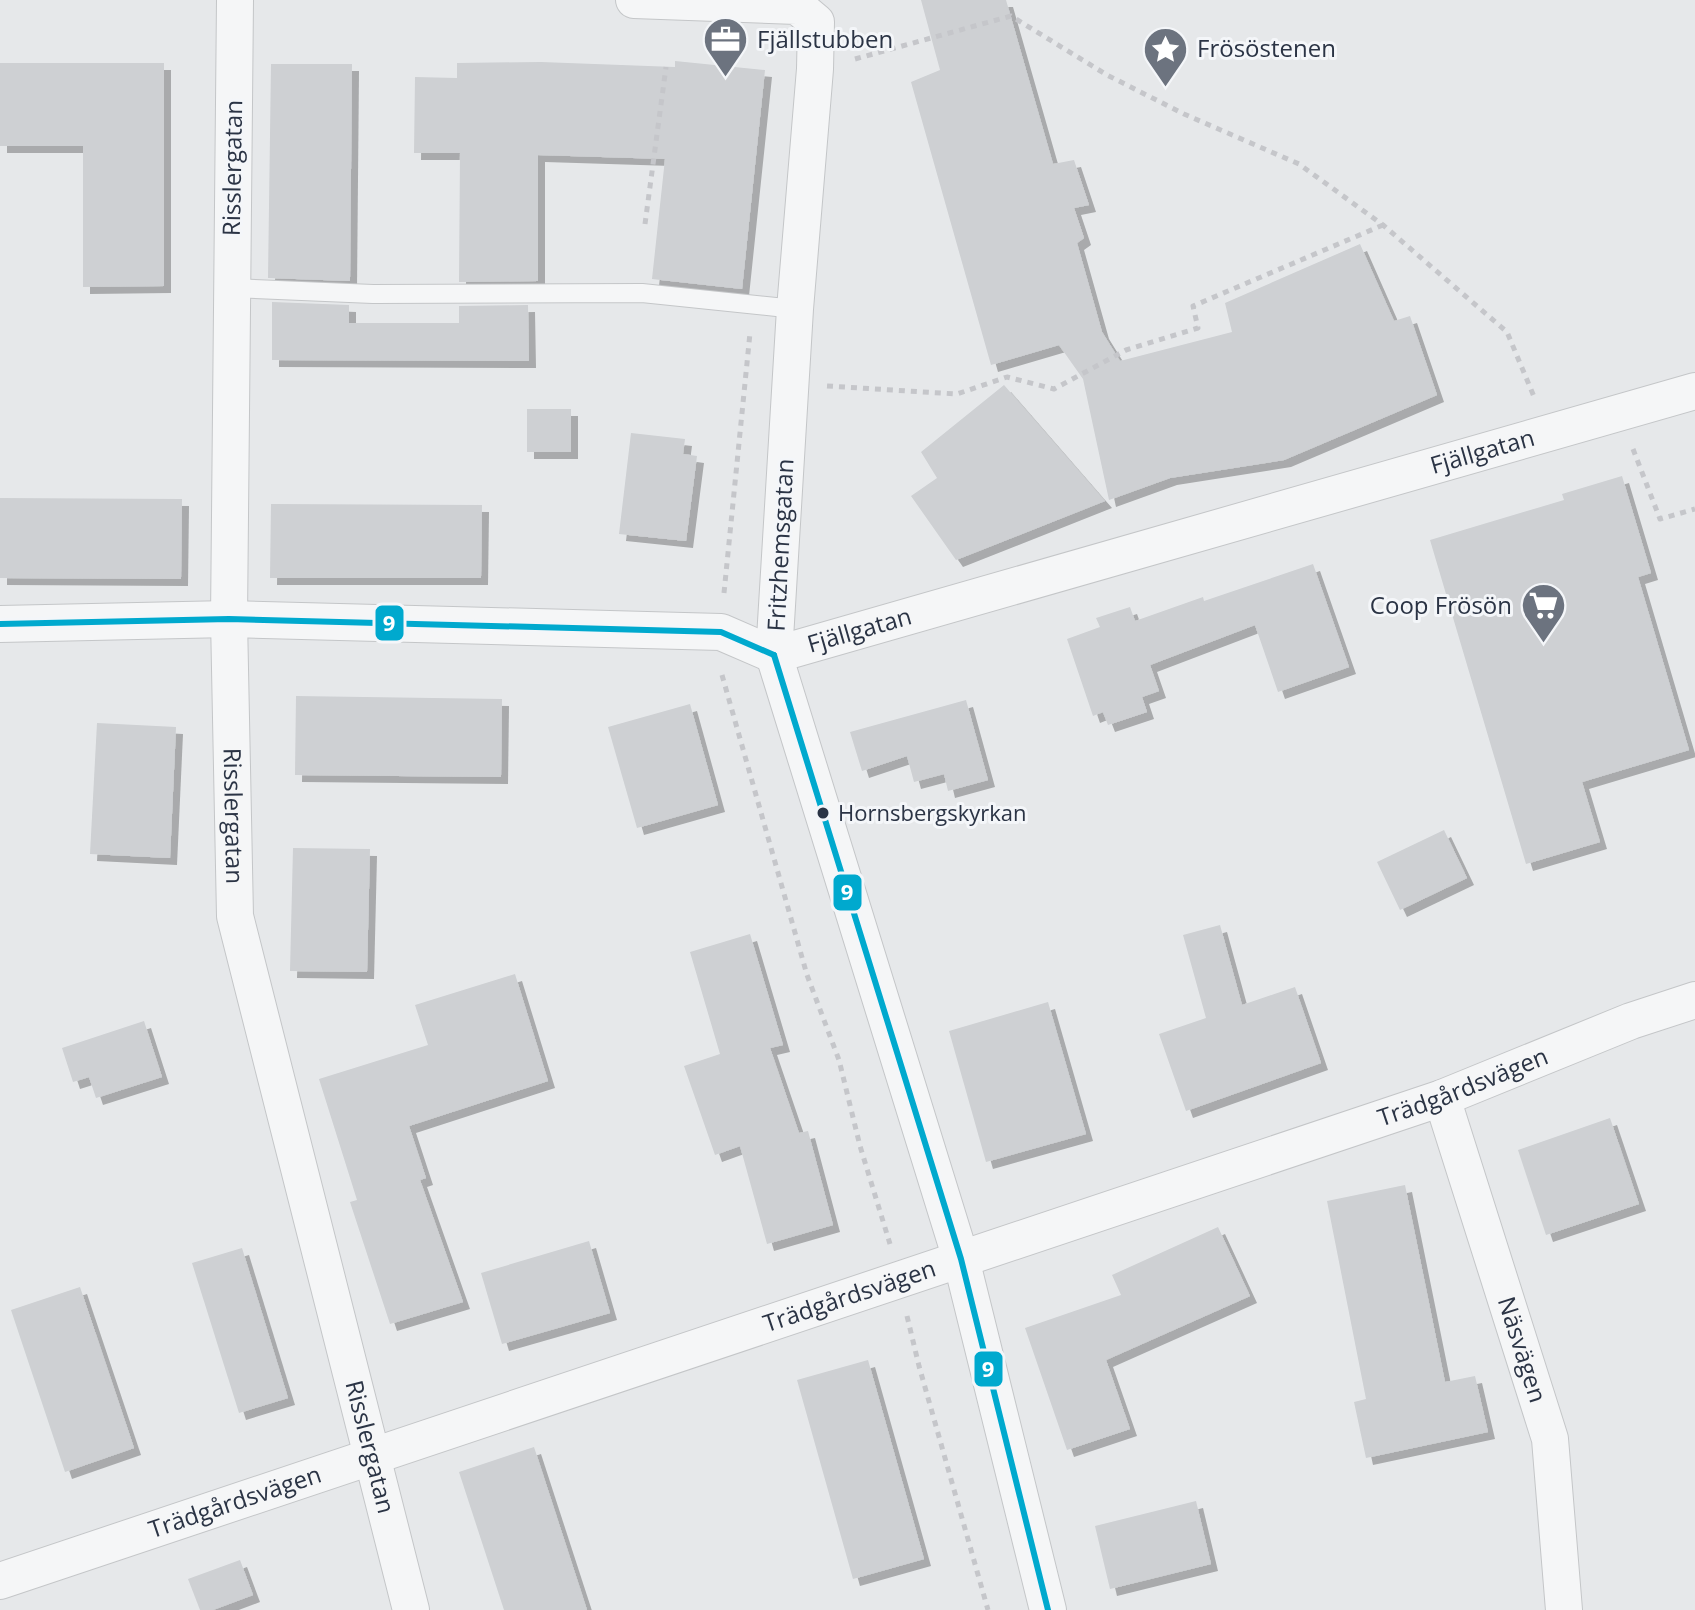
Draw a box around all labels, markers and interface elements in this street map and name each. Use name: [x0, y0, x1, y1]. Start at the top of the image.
office icon: Fjällstubben: [702, 16, 750, 79]
place label: Fjällstubben: [757, 22, 893, 55]
place icon: Frösöstenen: [1142, 25, 1190, 88]
place label: Frösöstenen: [1197, 31, 1336, 64]
street label: Risslergatan: [214, 100, 249, 236]
street label: Fjällgatan: [1426, 420, 1538, 481]
street label: Fritzhemsgatan: [759, 458, 801, 632]
supermarket icon: Coop Frösön: [1519, 582, 1567, 645]
place label: Coop Frösön: [1370, 588, 1512, 621]
street label: Fjällgatan: [803, 598, 915, 660]
line badge: 9: [374, 604, 405, 642]
text: 9: [383, 607, 395, 637]
street label: Risslergatan: [217, 748, 252, 884]
place label: Hornsbergskyrkan: [838, 797, 1027, 827]
marker: Hornsbergskyrkan: [815, 805, 831, 821]
line badge: 9: [832, 873, 863, 912]
text: 9: [841, 876, 853, 906]
street label: Trädgårdsvägen: [1373, 1039, 1553, 1133]
street label: Trädgårdsvägen: [759, 1251, 940, 1339]
street label: Näsvägen: [1491, 1292, 1555, 1406]
line badge: 9: [973, 1350, 1004, 1388]
text: 9: [982, 1353, 994, 1383]
street label: Risslergatan: [338, 1377, 404, 1517]
street label: Trädgårdsvägen: [144, 1457, 325, 1545]

